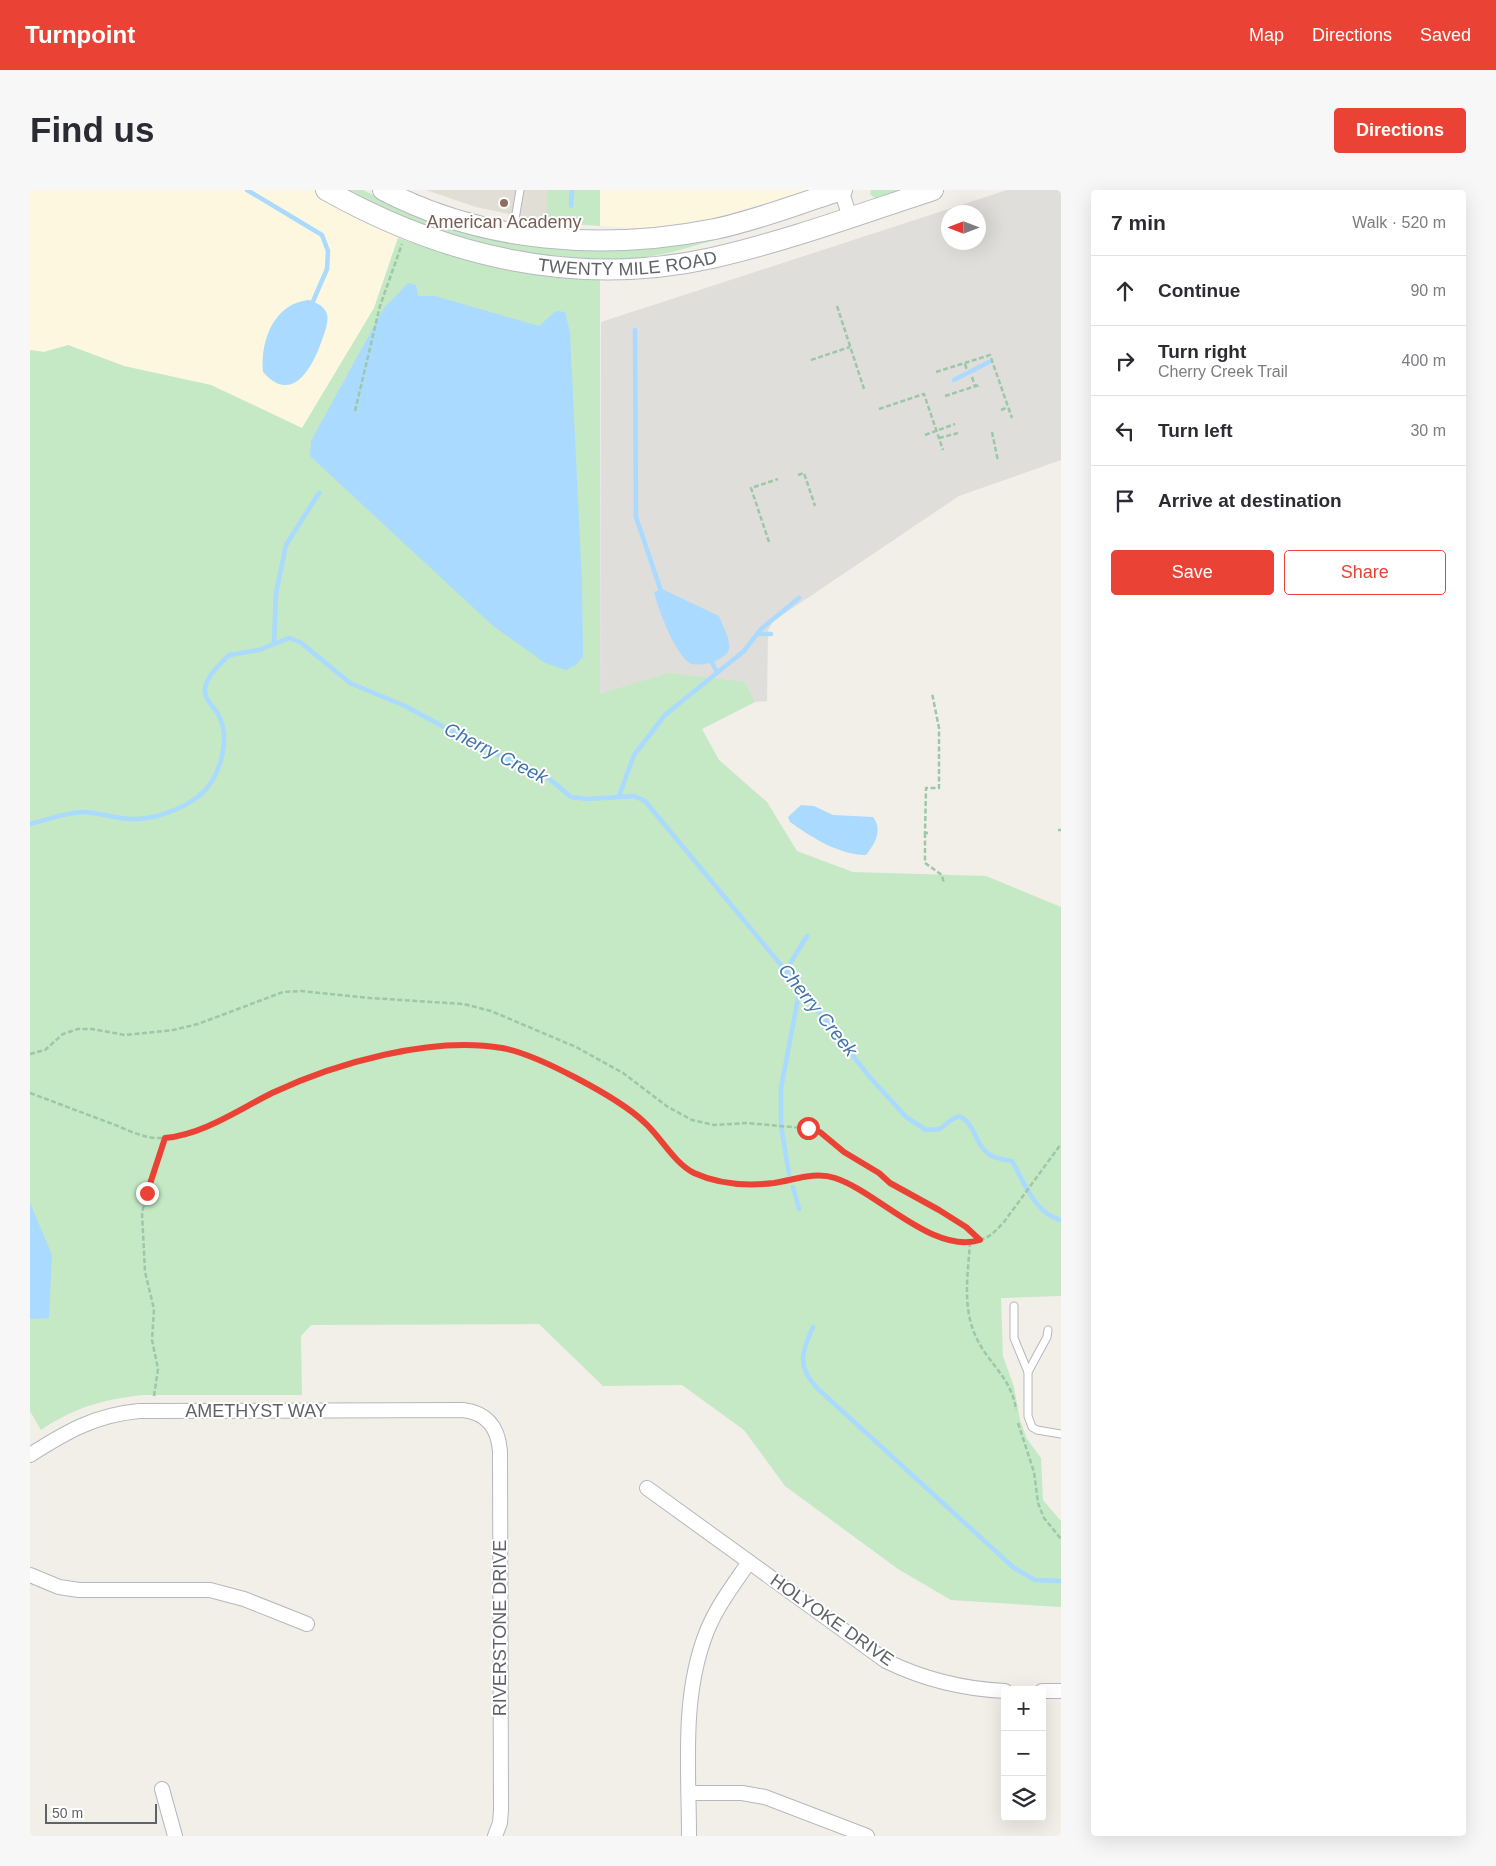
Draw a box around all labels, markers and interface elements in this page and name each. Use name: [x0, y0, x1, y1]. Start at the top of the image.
text: Turnpoint: [25, 21, 135, 48]
text: Map: [1249, 25, 1284, 45]
text: Directions: [1312, 25, 1392, 45]
text: Saved: [1420, 25, 1471, 45]
button: Directions: [1334, 108, 1466, 153]
text: Find us: [30, 110, 154, 149]
marker: American Academy: [498, 197, 510, 209]
north arrow: [941, 205, 986, 250]
text: 7 min: [1111, 211, 1166, 234]
place label: American Academy: [426, 212, 582, 232]
text: Walk · 520 m: [1352, 214, 1446, 231]
street label: TWENTY MILE ROAD: [537, 247, 719, 279]
icon: ahead: [1111, 277, 1139, 305]
text: Continue: [1158, 280, 1240, 301]
text: 90 m: [1410, 282, 1446, 299]
text: Turn right: [1158, 341, 1246, 362]
icon: right: [1111, 347, 1139, 375]
text: 400 m: [1402, 352, 1446, 369]
text: Cherry Creek Trail: [1158, 363, 1288, 380]
icon: left: [1111, 417, 1139, 445]
text: Turn left: [1158, 420, 1233, 441]
text: 30 m: [1410, 422, 1446, 439]
icon: arrive: [1111, 487, 1139, 515]
text: Arrive at destination: [1158, 490, 1342, 511]
button: Save: [1111, 550, 1274, 595]
button: Share: [1284, 550, 1446, 595]
water label: Cherry Creek: [441, 718, 552, 789]
water label: Cherry Creek: [774, 959, 863, 1062]
route start: [797, 1117, 820, 1140]
route end: [136, 1182, 159, 1205]
street label: AMETHYST WAY: [185, 1401, 327, 1421]
street label: RIVERSTONE DRIVE: [490, 1540, 510, 1716]
street label: HOLYOKE DRIVE: [767, 1570, 897, 1670]
map controls: [1001, 1686, 1046, 1821]
button: +: [1001, 1686, 1046, 1731]
button: −: [1001, 1731, 1046, 1776]
button: layers: [1001, 1776, 1046, 1821]
scale bar: [45, 1801, 158, 1824]
text: 50 m: [52, 1805, 83, 1821]

